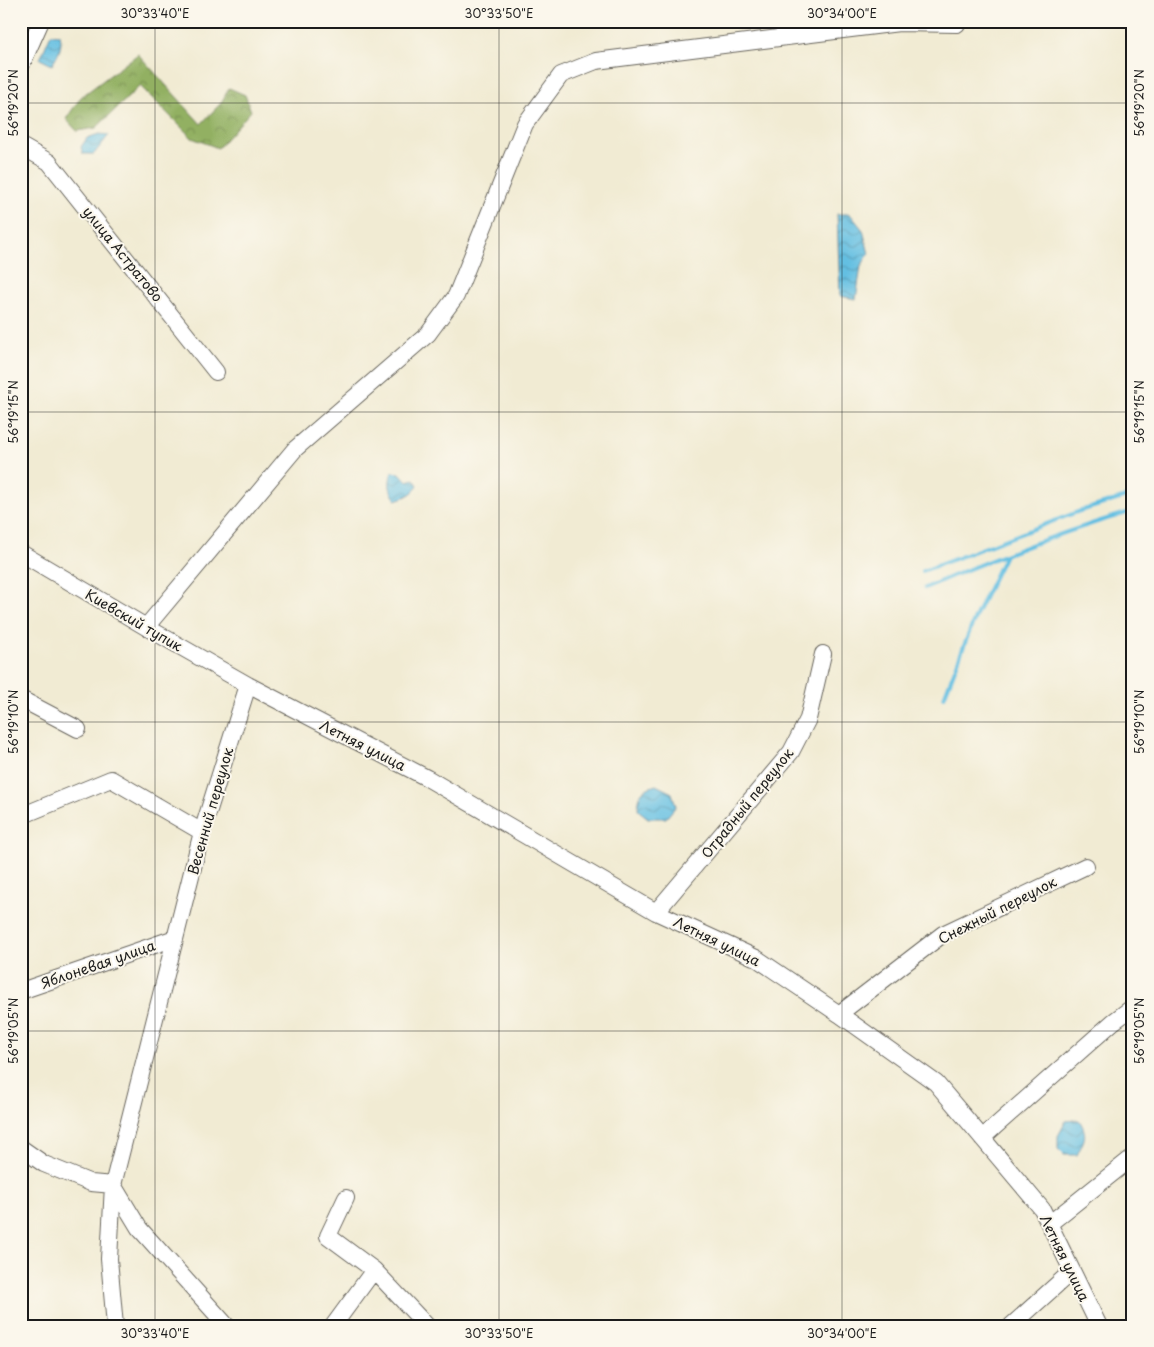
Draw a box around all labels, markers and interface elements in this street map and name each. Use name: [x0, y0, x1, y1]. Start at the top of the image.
text: 30°33'40"E: [120, 4, 190, 22]
text: 30°33'50"E: [465, 4, 533, 22]
text: 30°34'00"E: [807, 4, 877, 22]
text: 56°19'20"N: [4, 69, 22, 137]
text: 56°19'20"N: [1130, 69, 1148, 137]
street label: улица Астратово: [78, 202, 168, 306]
text: 56°19'15"N: [4, 380, 22, 444]
text: 56°19'15"N: [1130, 380, 1148, 444]
street label: Киевский тупик: [82, 584, 187, 657]
text: 56°19'10"N: [4, 690, 22, 754]
text: 56°19'10"N: [1130, 690, 1148, 754]
street label: Летняя улица: [316, 714, 410, 776]
street label: Отрадный переулок: [696, 743, 799, 863]
street label: Весенний переулок: [182, 744, 238, 877]
street label: Снежный переулок: [934, 871, 1060, 949]
street label: Летняя улица: [670, 911, 764, 971]
street label: Яблоневая улица: [38, 935, 158, 993]
text: 56°19'05"N: [4, 998, 22, 1064]
text: 56°19'05"N: [1130, 998, 1148, 1064]
street label: Летняя улица: [1035, 1211, 1095, 1305]
text: 30°33'40"E: [120, 1324, 190, 1342]
text: 30°33'50"E: [465, 1324, 533, 1342]
text: 30°34'00"E: [807, 1324, 877, 1342]

